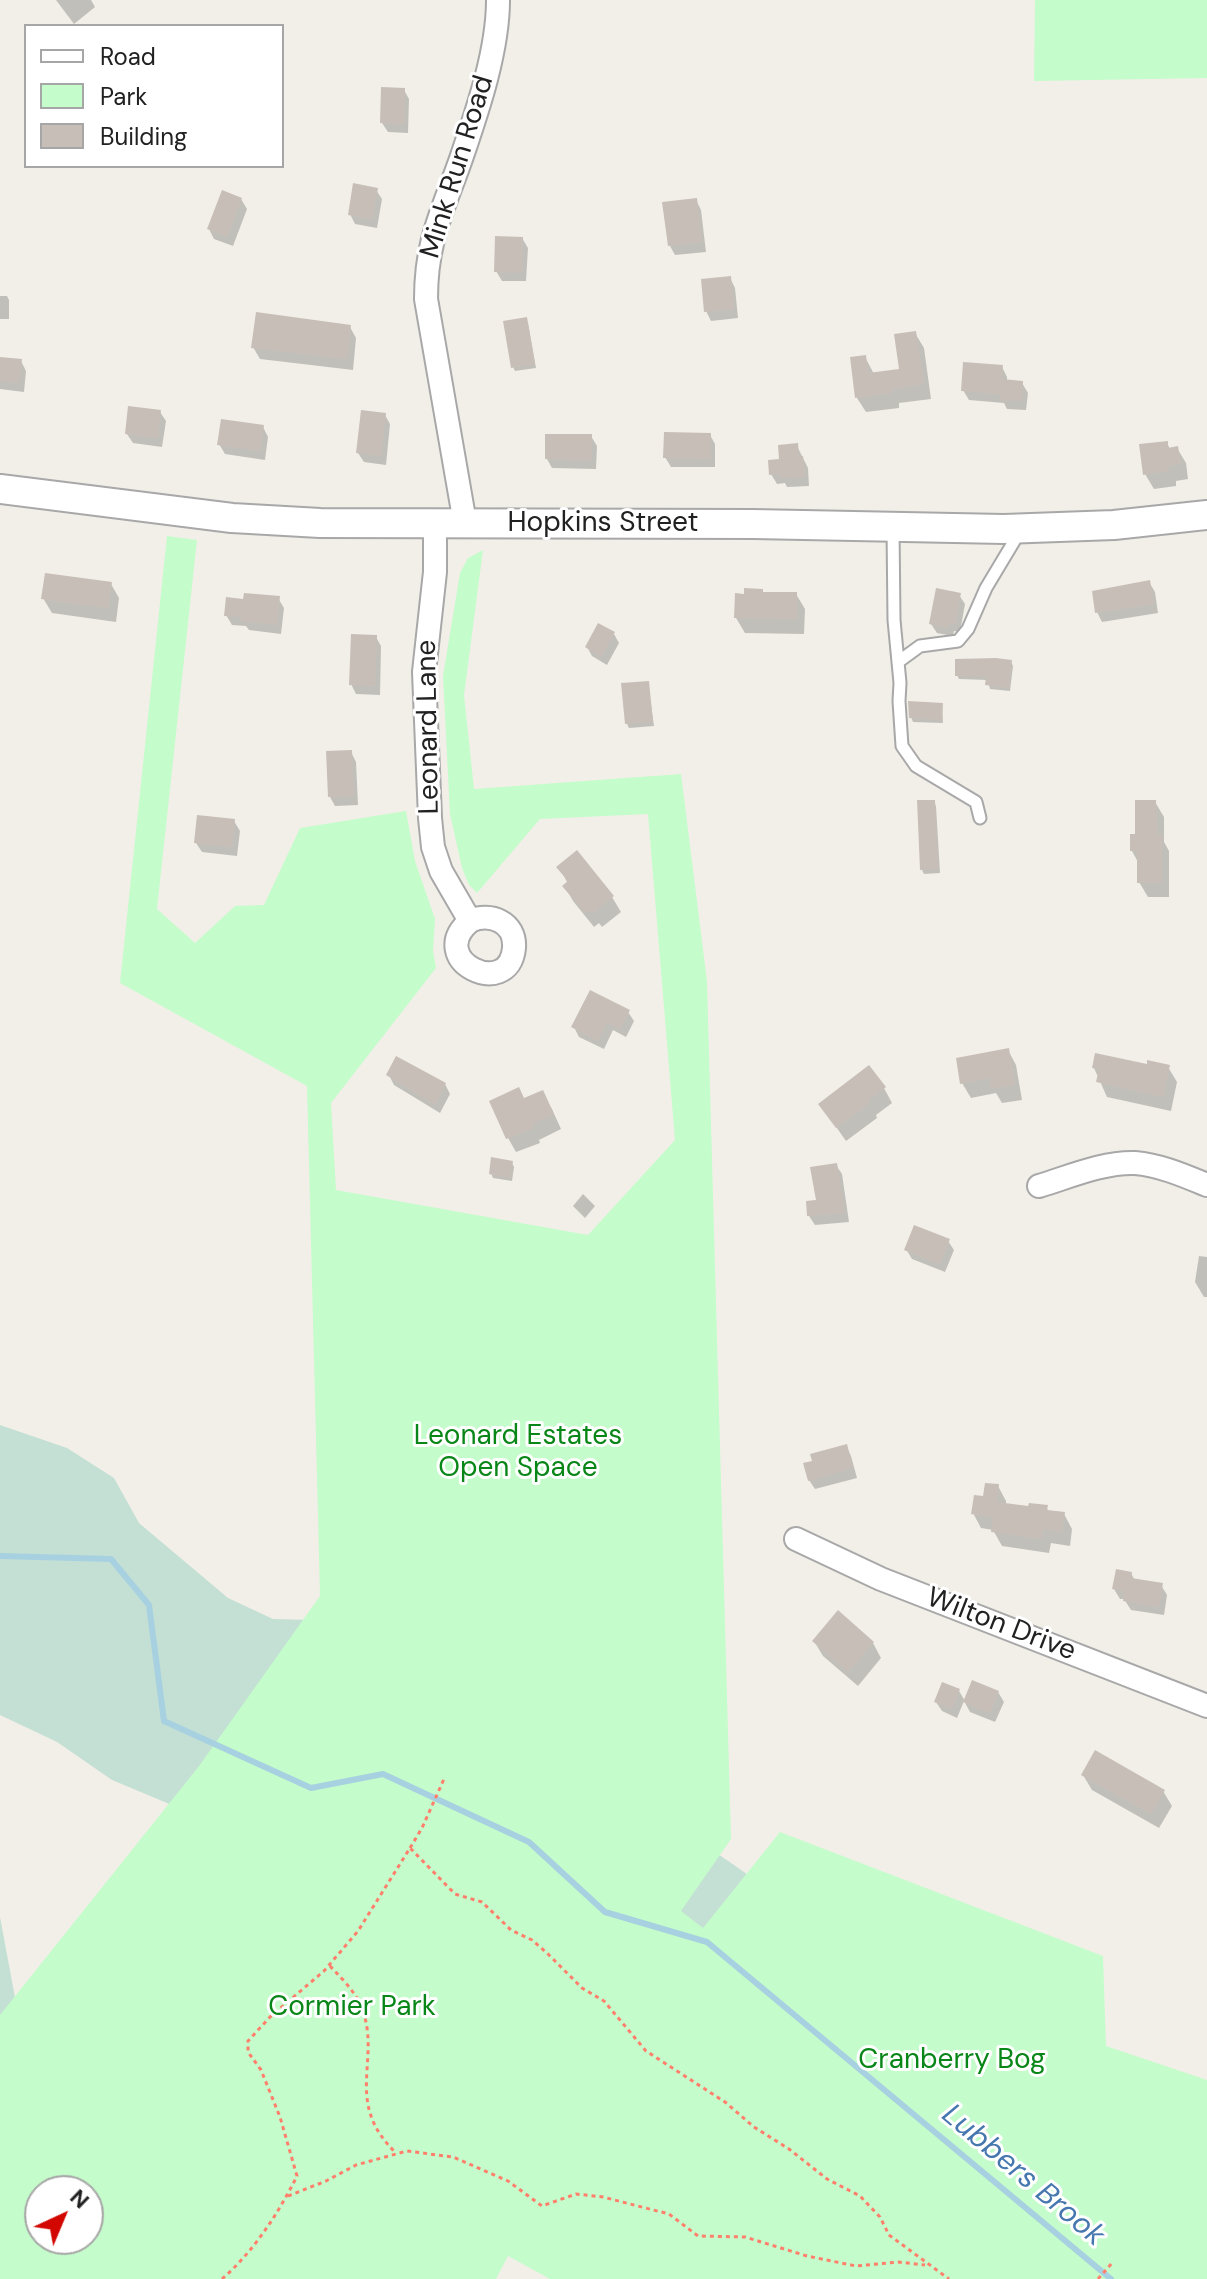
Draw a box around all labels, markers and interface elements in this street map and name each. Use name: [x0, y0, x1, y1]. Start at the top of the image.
legend: [24, 24, 284, 168]
text: Road: [100, 41, 156, 72]
street label: Mink Run Road: [414, 72, 502, 262]
text: Park: [100, 81, 147, 112]
text: Building: [100, 121, 187, 152]
street label: Hopkins Street: [508, 507, 698, 541]
street label: Leonard Lane: [411, 639, 447, 815]
park label: Leonard Estates Open Space: [414, 1420, 622, 1486]
street label: Wilton Drive: [922, 1581, 1080, 1669]
park label: Cormier Park: [268, 1991, 436, 2025]
park label: Cranberry Bog: [858, 2044, 1046, 2078]
water label: Lubbers Brook: [934, 2097, 1112, 2255]
north arrow: [24, 2175, 104, 2255]
text: N: [64, 2183, 95, 2215]

